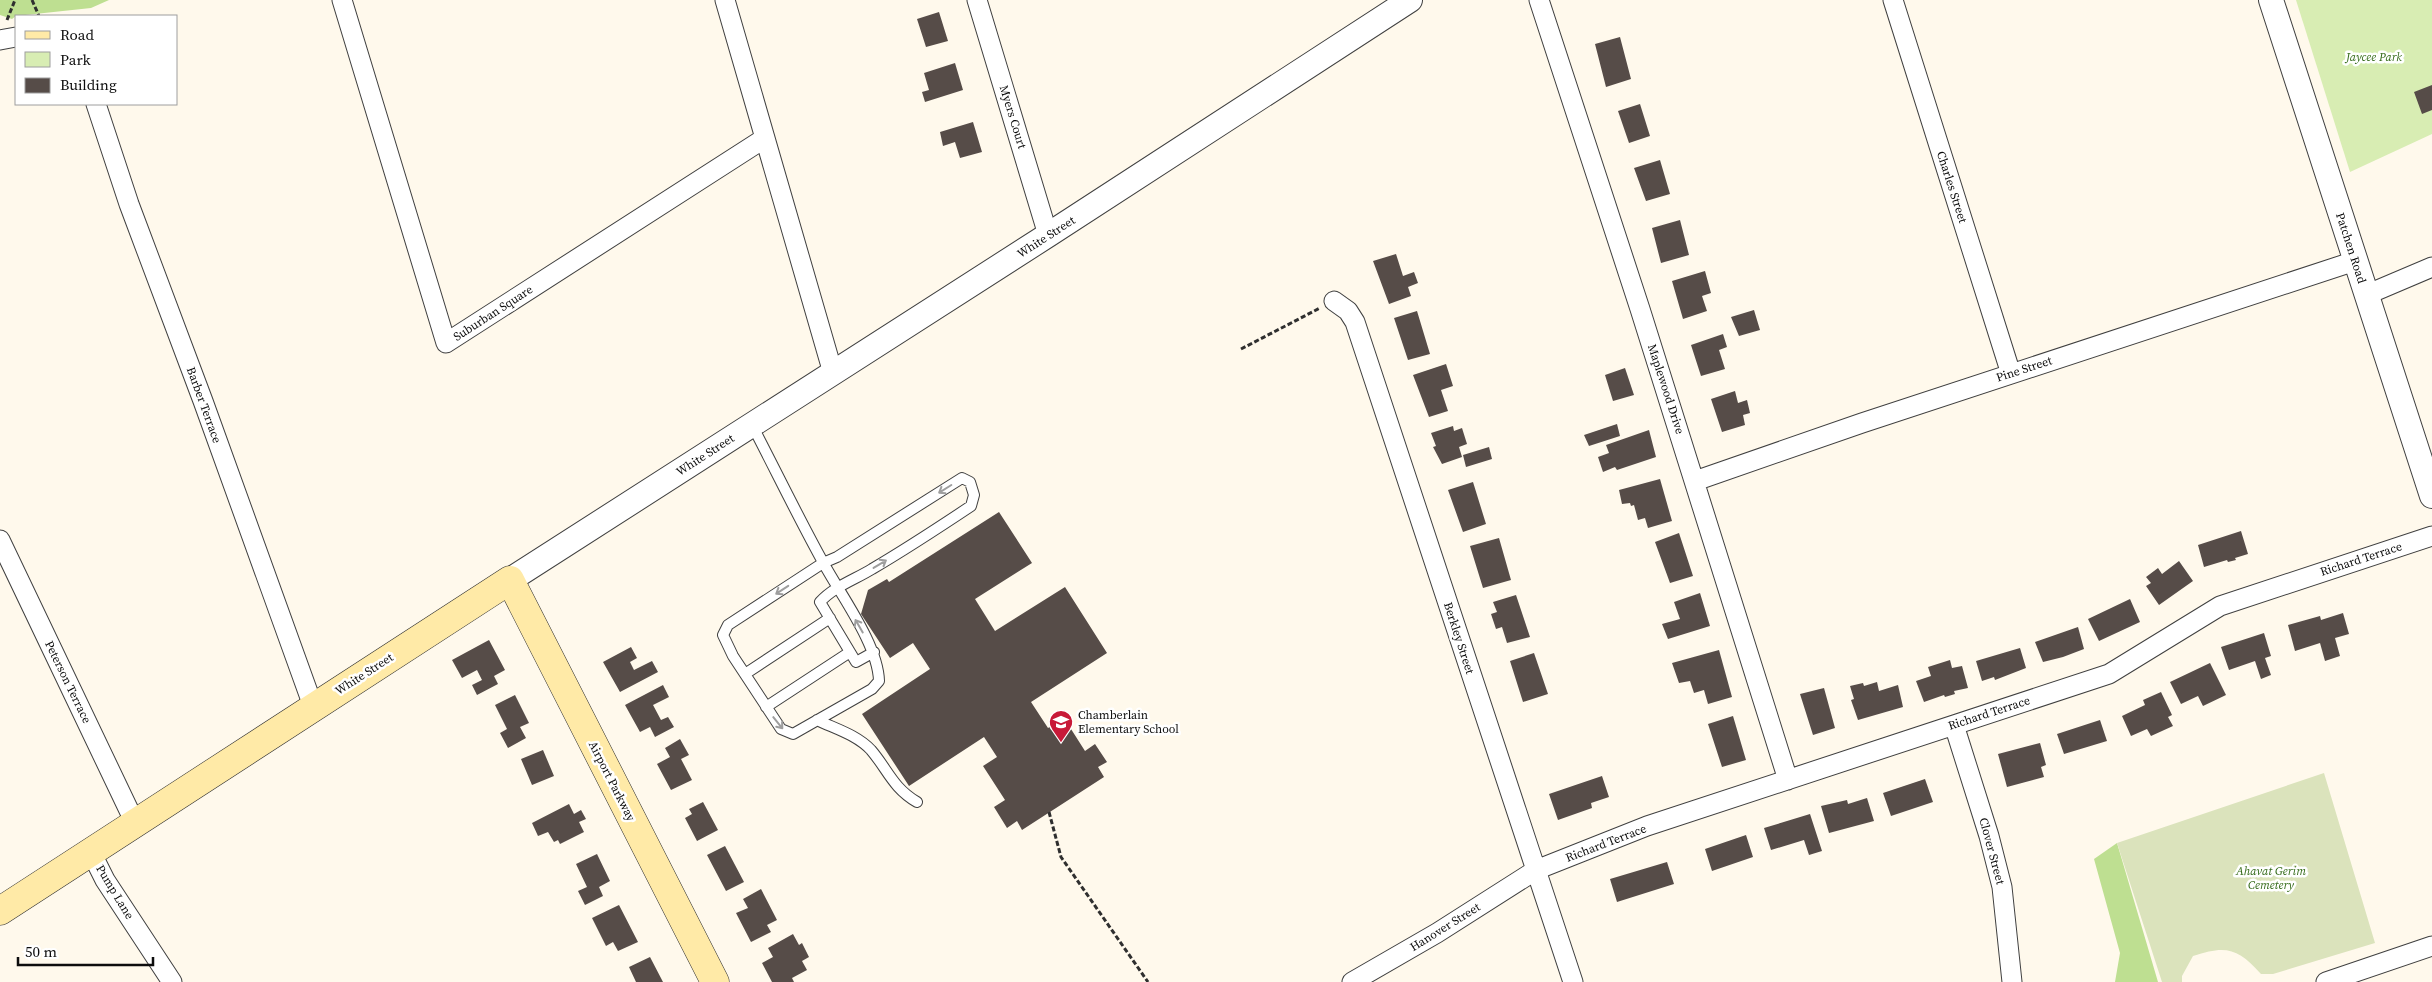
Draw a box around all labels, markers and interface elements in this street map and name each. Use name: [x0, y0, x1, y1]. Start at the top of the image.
legend: [15, 15, 178, 105]
text: Road: [60, 24, 94, 45]
text: Park: [60, 49, 92, 70]
park label: Jaycee Park: [2344, 49, 2402, 65]
text: Building: [60, 74, 117, 95]
street label: Myers Court: [996, 83, 1030, 151]
street label: Charles Street: [1933, 149, 1971, 225]
street label: Patchen Road: [2332, 211, 2370, 286]
street label: White Street: [1014, 212, 1078, 262]
street label: Suburban Square: [450, 281, 536, 345]
street label: Maplewood Drive: [1644, 342, 1688, 436]
street label: Pine Street: [1994, 352, 2054, 386]
street label: Barber Terrace: [183, 365, 225, 445]
street label: White Street: [673, 430, 737, 480]
one-way arrow: [939, 485, 953, 495]
street label: Richard Terrace: [2318, 538, 2404, 580]
one-way arrow: [872, 559, 886, 569]
one-way arrow: [775, 584, 789, 595]
street label: Berkley Street: [1440, 600, 1478, 676]
one-way arrow: [853, 619, 863, 634]
street label: Peterson Terrace: [41, 638, 95, 726]
street label: White Street: [332, 649, 396, 699]
street label: Richard Terrace: [1946, 692, 2032, 734]
place label: Chamberlain Elementary School: [1078, 707, 1179, 737]
school or university icon: Chamberlain Elementary School: [1048, 709, 1074, 743]
one-way arrow: [773, 716, 783, 730]
street label: Airport Parkway: [585, 738, 639, 825]
street label: Clover Street: [1975, 816, 2009, 886]
street label: Richard Terrace: [1563, 820, 1649, 866]
street label: Pump Lane: [92, 862, 138, 922]
park label: Ahavat Gerim Cemetery: [2235, 863, 2306, 893]
street label: Hanover Street: [1407, 899, 1483, 955]
scale bar: [18, 934, 152, 966]
text: 50 m: [25, 941, 57, 962]

